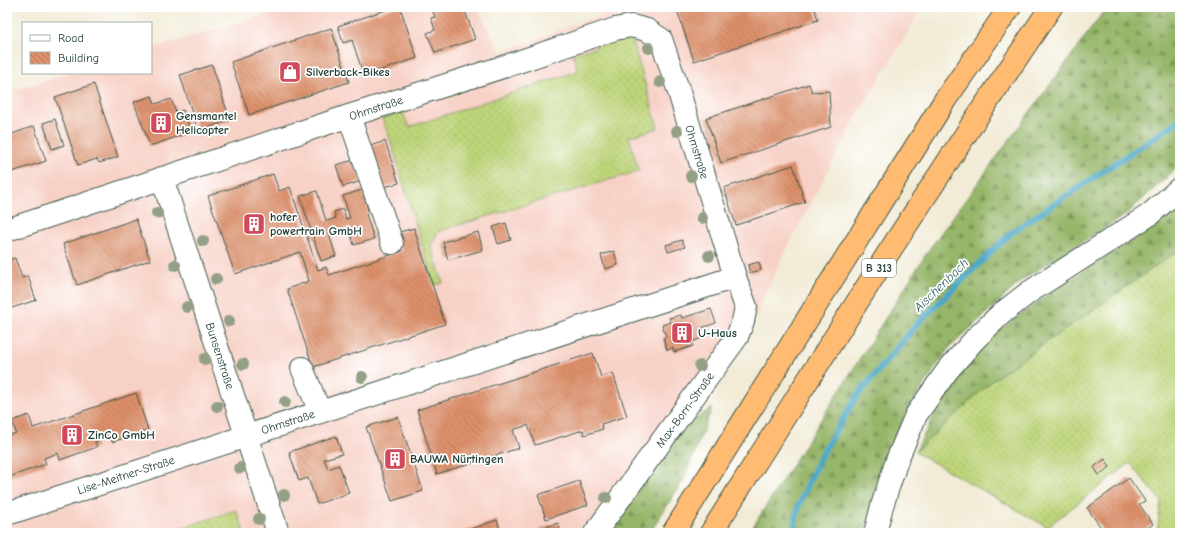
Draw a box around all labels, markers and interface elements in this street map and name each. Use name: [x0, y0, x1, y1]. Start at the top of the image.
legend: [22, 22, 152, 74]
text: Road: [58, 31, 84, 45]
text: Building: [58, 51, 99, 65]
shop icon: Silverback-Bikes: [277, 59, 303, 85]
place label: Silverback-Bikes: [306, 65, 390, 79]
street label: Ohmstraße: [347, 93, 405, 123]
place label: Gensmantel Helicopter: [176, 109, 237, 137]
building icon: Gensmantel Helicopter: [148, 110, 174, 136]
street label: Ohmstraße: [682, 123, 712, 181]
place label: hofer powertrain GmbH: [270, 210, 362, 238]
building icon: hofer powertrain GmbH: [241, 211, 267, 237]
water label: Aischenbach: [910, 255, 971, 315]
road number: B 313: [862, 259, 896, 277]
building icon: U-Haus: [669, 320, 695, 346]
street label: Bunsenstraße: [203, 321, 237, 391]
place label: U-Haus: [698, 326, 737, 340]
street label: Max-Born-Straße: [653, 370, 717, 450]
street label: Ohmstraße: [259, 407, 317, 437]
building icon: ZinCo GmbH: [59, 422, 85, 448]
place label: ZinCo GmbH: [88, 428, 155, 442]
building icon: BAUWA Nürtingen: [382, 446, 408, 472]
place label: BAUWA Nürtingen: [410, 452, 504, 466]
street label: Lise-Meitner-Straße: [76, 453, 176, 497]

